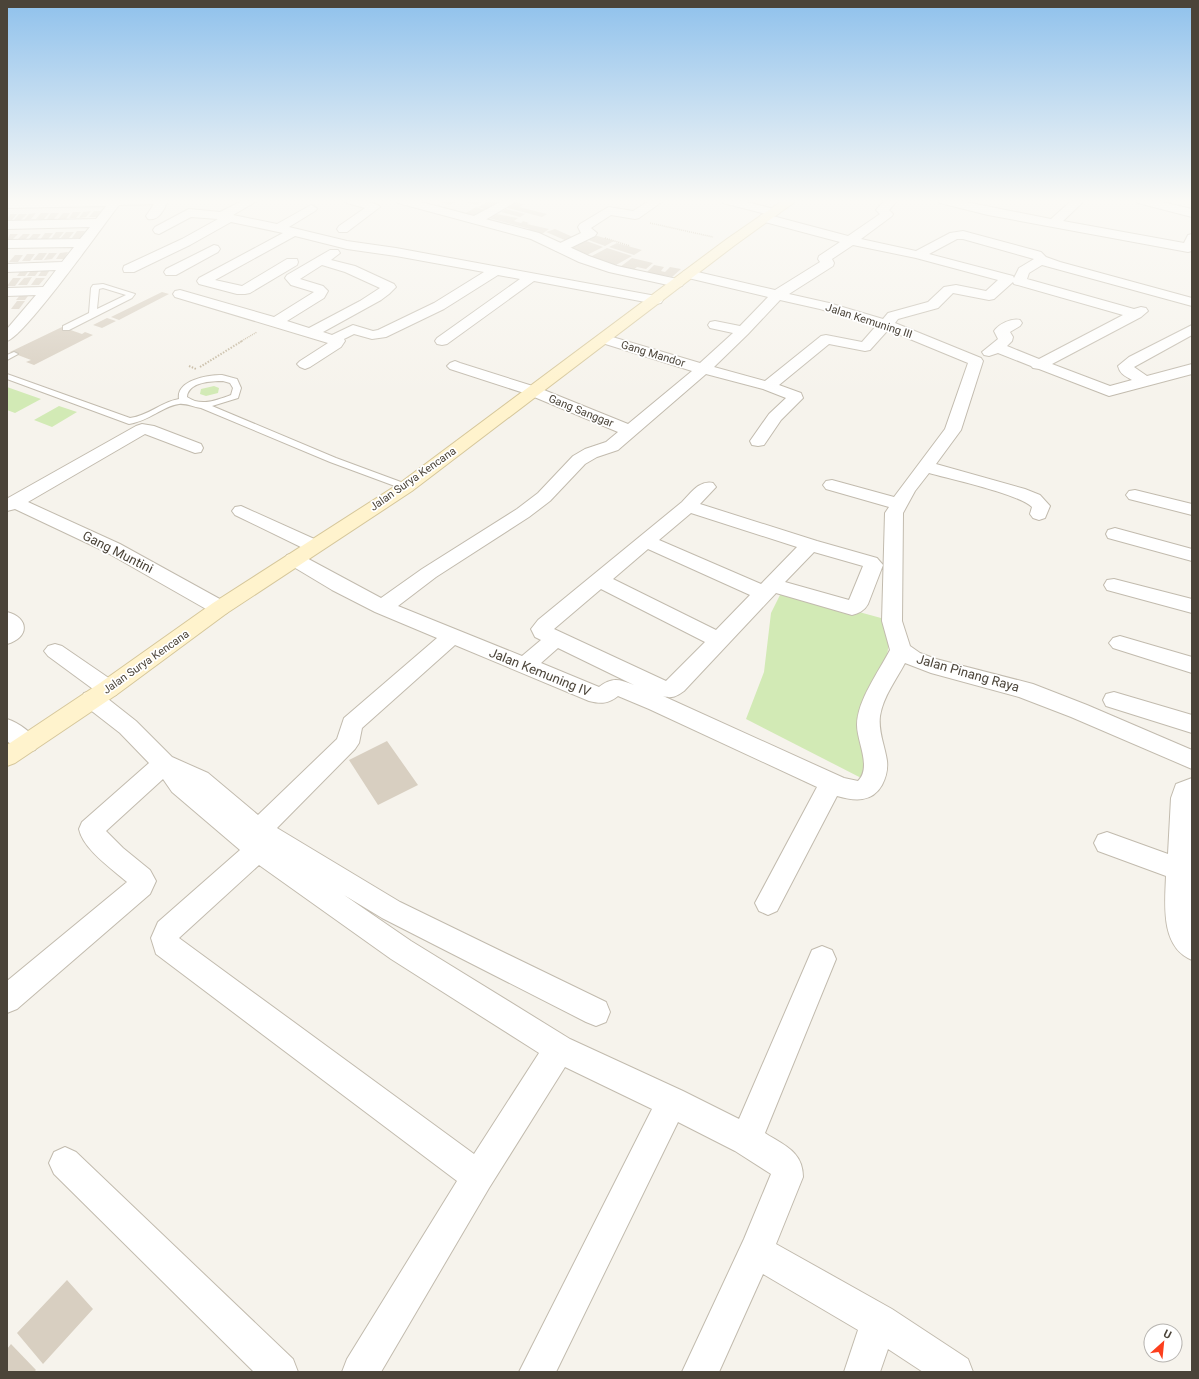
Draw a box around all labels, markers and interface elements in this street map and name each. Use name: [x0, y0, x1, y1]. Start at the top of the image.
street label: Jalan Kemuning III: [824, 301, 914, 341]
street label: Gang Mandor: [619, 338, 687, 370]
street label: Gang Sanggar: [547, 392, 616, 430]
street label: Jalan Surya Kencana: [367, 444, 459, 514]
street label: Gang Muntini: [80, 528, 156, 576]
street label: Jalan Surya Kencana: [100, 627, 192, 697]
street label: Jalan Kemuning IV: [487, 645, 594, 699]
street label: Jalan Pinang Raya: [915, 651, 1021, 695]
north arrow: [1143, 1323, 1183, 1363]
text: U: [1161, 1327, 1174, 1342]

